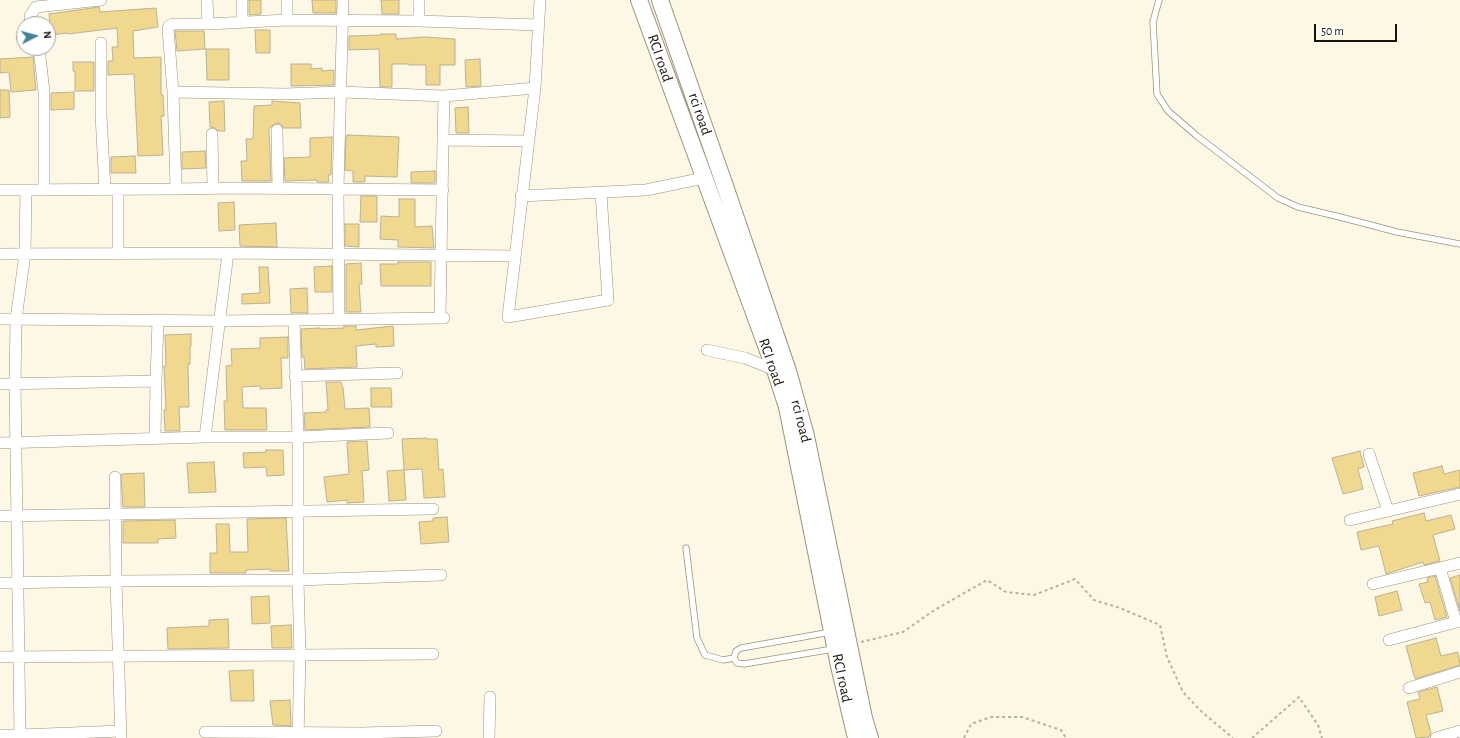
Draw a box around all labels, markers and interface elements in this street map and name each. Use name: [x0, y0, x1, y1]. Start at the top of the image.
north arrow: [16, 16, 56, 56]
scale bar: [1316, 16, 1399, 42]
text: 50 m: [1321, 25, 1344, 37]
text: N: [42, 30, 53, 39]
street label: RCI road: [643, 32, 677, 84]
street label: rci road: [684, 90, 716, 138]
street label: RCI road: [754, 336, 788, 388]
street label: rci road: [787, 398, 815, 444]
street label: RCI road: [828, 652, 856, 704]

